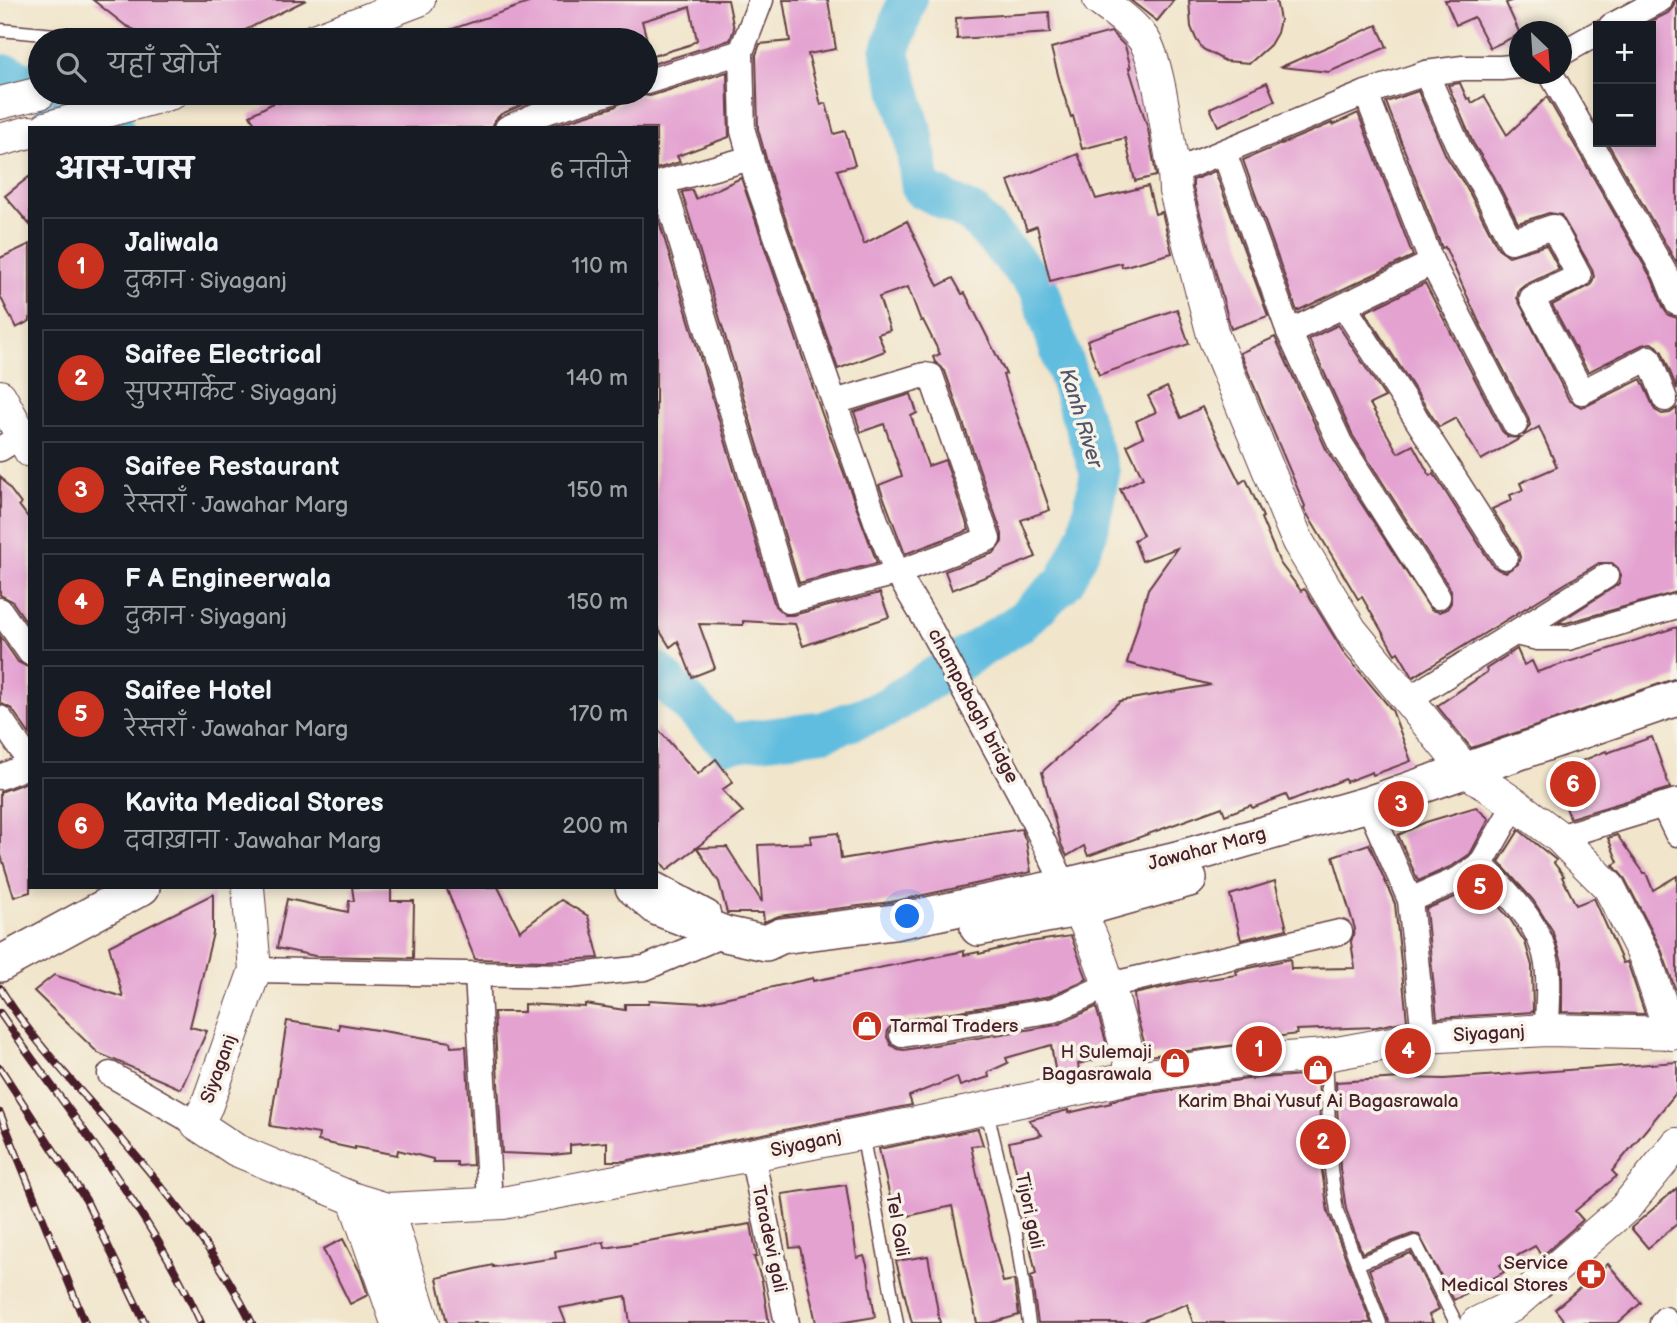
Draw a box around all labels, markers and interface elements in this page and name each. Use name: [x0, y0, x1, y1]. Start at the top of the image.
north arrow: [1509, 21, 1572, 84]
map controls: [1593, 21, 1656, 147]
button: +: [1593, 21, 1656, 84]
search box: [28, 28, 658, 105]
icon: search: [52, 48, 90, 86]
text: यहाँ खोजें: [108, 50, 220, 81]
button: −: [1593, 84, 1656, 147]
text: आस-पास: [56, 152, 193, 188]
text: 6 नतीजे: [550, 157, 630, 185]
text: Jaliwala: [125, 228, 219, 259]
text: 1: [76, 252, 86, 280]
text: 110 m: [571, 252, 628, 280]
text: दुकान · Siyaganj: [125, 267, 287, 295]
text: Saifee Electrical: [125, 340, 322, 371]
text: 2: [74, 364, 88, 392]
text: 140 m: [566, 364, 628, 392]
water label: Kanh River: [1054, 365, 1108, 472]
text: सुपरमार्केट · Siyaganj: [125, 379, 337, 407]
text: Saifee Restaurant: [125, 452, 339, 483]
text: 3: [74, 476, 88, 504]
text: 150 m: [567, 476, 628, 504]
text: रेस्तराँ · Jawahar Marg: [125, 491, 348, 519]
text: F A Engineerwala: [125, 564, 331, 595]
text: 4: [74, 588, 88, 616]
text: 150 m: [567, 588, 628, 616]
text: दुकान · Siyaganj: [125, 603, 287, 631]
street label: champabagh bridge: [922, 625, 1024, 787]
text: Saifee Hotel: [125, 676, 272, 707]
text: 5: [74, 700, 88, 728]
text: 170 m: [569, 700, 628, 728]
text: रेस्तराँ · Jawahar Marg: [125, 715, 348, 743]
pin: 6: [1550, 758, 1596, 810]
pin: 3: [1378, 778, 1424, 830]
text: Kavita Medical Stores: [125, 788, 383, 819]
text: 6: [74, 812, 88, 840]
text: 200 m: [562, 812, 628, 840]
street label: Jawahar Marg: [1145, 822, 1269, 876]
text: दवाख़ाना · Jawahar Marg: [125, 827, 381, 855]
pin: 5: [1457, 861, 1503, 913]
your location: [890, 899, 924, 933]
shop icon: Tarmal Traders: [850, 1009, 884, 1043]
place label: Tarmal Traders: [890, 1015, 1018, 1038]
street label: Siyaganj: [1453, 1021, 1525, 1047]
pin: 1: [1236, 1023, 1282, 1075]
pin: 4: [1385, 1025, 1431, 1077]
street label: Siyaganj: [196, 1031, 242, 1107]
place label: H Sulemaji Bagasrawala: [1042, 1041, 1152, 1086]
shop icon: H Sulemaji Bagasrawala: [1158, 1046, 1192, 1080]
shop icon: Karim Bhai Yusuf Ai Bagasrawala: [1301, 1053, 1335, 1087]
place label: Karim Bhai Yusuf Ai Bagasrawala: [1178, 1090, 1458, 1113]
pin: 2: [1300, 1116, 1346, 1168]
street label: Siyaganj: [769, 1125, 843, 1163]
street label: Tijori gali: [1010, 1171, 1048, 1251]
street label: Taradevi gali: [746, 1183, 792, 1295]
street label: Tel Gali: [880, 1192, 914, 1258]
place label: Service Medical Stores: [1440, 1252, 1568, 1297]
pharmacy icon: Service Medical Stores: [1574, 1257, 1608, 1291]

